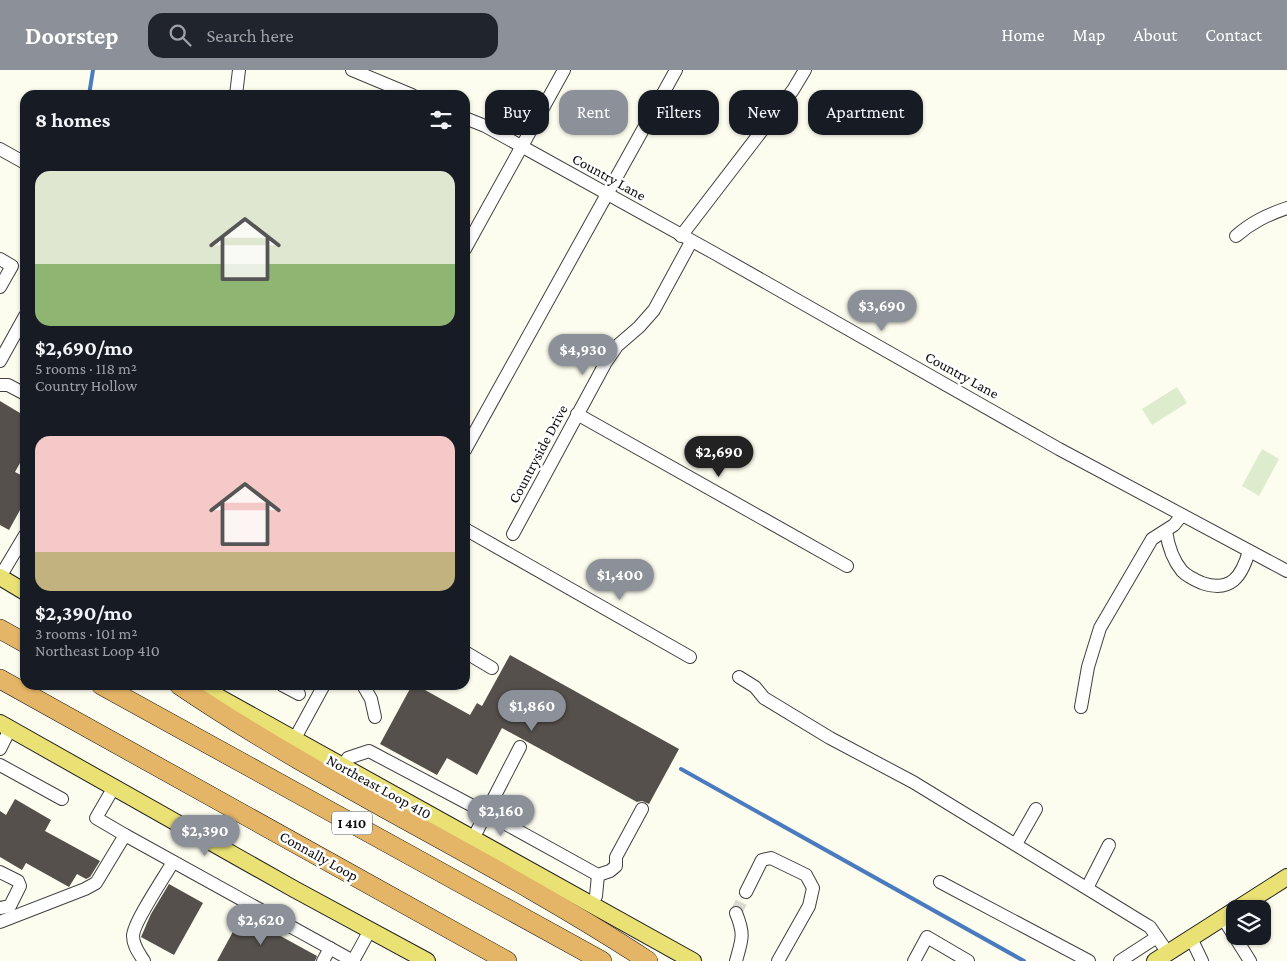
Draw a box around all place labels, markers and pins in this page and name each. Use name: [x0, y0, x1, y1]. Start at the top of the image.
pin: $3,690: [841, 290, 923, 332]
pin: $4,930: [542, 334, 624, 376]
pin: $2,690: [678, 436, 760, 478]
pin: $1,400: [579, 558, 661, 601]
pin: $1,860: [491, 690, 573, 732]
pin: $2,160: [460, 794, 542, 837]
pin: $2,390: [164, 814, 246, 857]
pin: $2,620: [220, 904, 302, 946]

